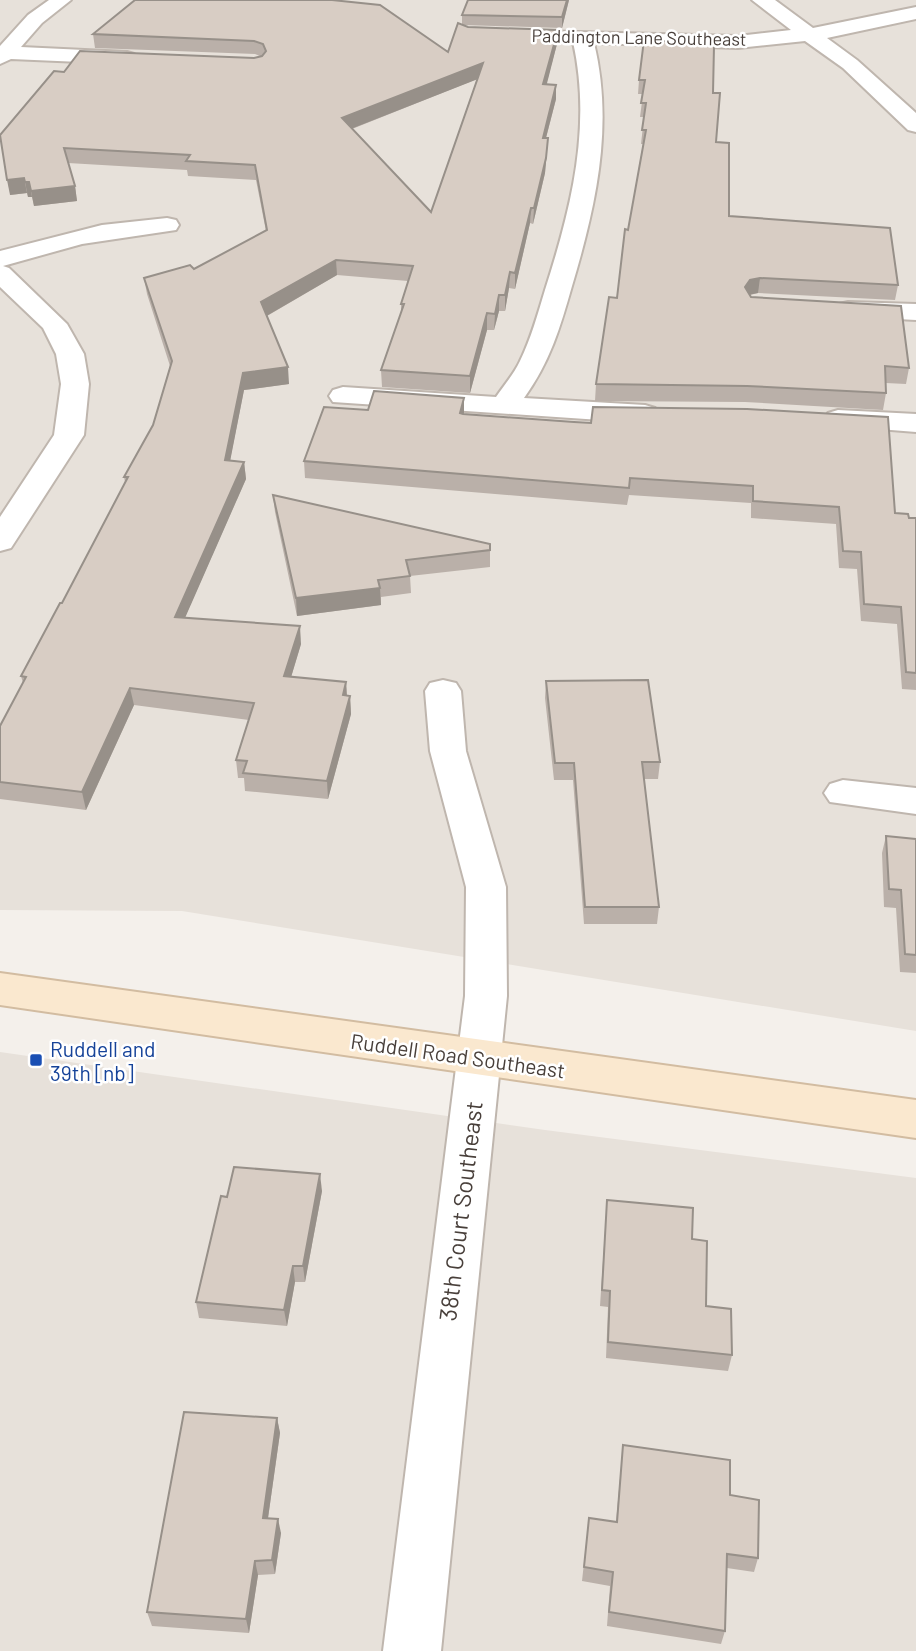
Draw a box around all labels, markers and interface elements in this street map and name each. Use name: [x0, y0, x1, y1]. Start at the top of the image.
street label: Paddington Lane Southeast: [531, 24, 747, 50]
street label: Ruddell Road Southeast: [349, 1028, 567, 1082]
place label: Ruddell and 39th [nb]: [50, 1036, 155, 1085]
marker: Ruddell and 39th [nb]: [28, 1052, 44, 1068]
street label: 38th Court Southeast: [432, 1100, 488, 1322]

